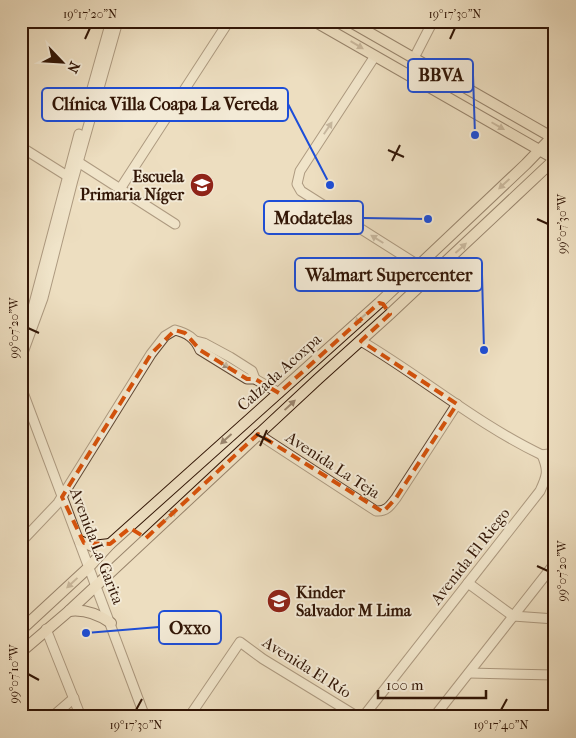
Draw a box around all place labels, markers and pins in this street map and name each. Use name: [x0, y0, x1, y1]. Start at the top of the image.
callout: BBVA: [408, 59, 473, 92]
callout: Clínica Villa Coapa La Vereda: [42, 88, 288, 121]
place label: Escuela Primaria Níger: [80, 167, 185, 205]
school or university icon: Escuela Primaria Níger: [189, 172, 215, 198]
callout: Modatelas: [264, 201, 363, 234]
callout: Walmart Supercenter: [295, 258, 482, 291]
place label: Kinder Salvador M Lima: [296, 583, 412, 620]
school or university icon: Kinder Salvador M Lima: [266, 588, 292, 614]
callout: Oxxo: [159, 611, 221, 644]

